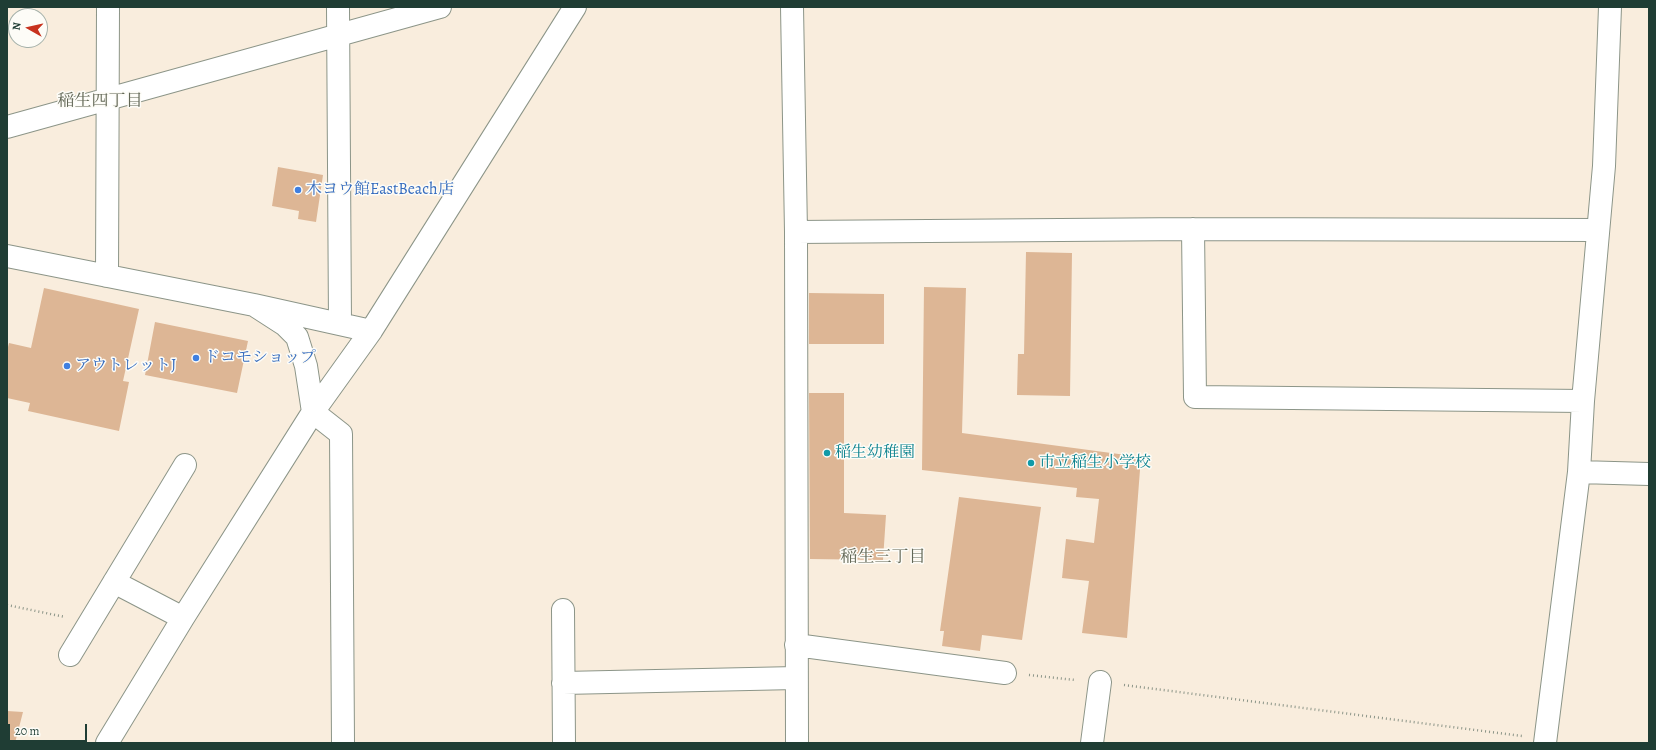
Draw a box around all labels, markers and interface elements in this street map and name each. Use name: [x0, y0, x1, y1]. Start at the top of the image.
north arrow: [8, 8, 48, 48]
text: N: [9, 21, 25, 31]
district label: 稲生四丁目: [58, 92, 142, 112]
place label: 木ヨウ館EastBeach店: [306, 180, 454, 200]
marker: 木ヨウ館EastBeach店: [293, 185, 303, 195]
place label: ドコモショップ: [204, 348, 316, 368]
marker: ドコモショップ: [191, 353, 201, 363]
place label: アウトレットJ: [75, 356, 176, 376]
marker: アウトレットJ: [62, 361, 72, 371]
place label: 稲生幼稚園: [835, 443, 915, 463]
marker: 稲生幼稚園: [822, 448, 832, 458]
place label: 市立稲生小学校: [1039, 453, 1151, 473]
marker: 市立稲生小学校: [1026, 458, 1036, 468]
district label: 稲生三丁目: [841, 548, 925, 568]
scale bar: [10, 716, 89, 742]
text: 20 m: [15, 723, 39, 739]

